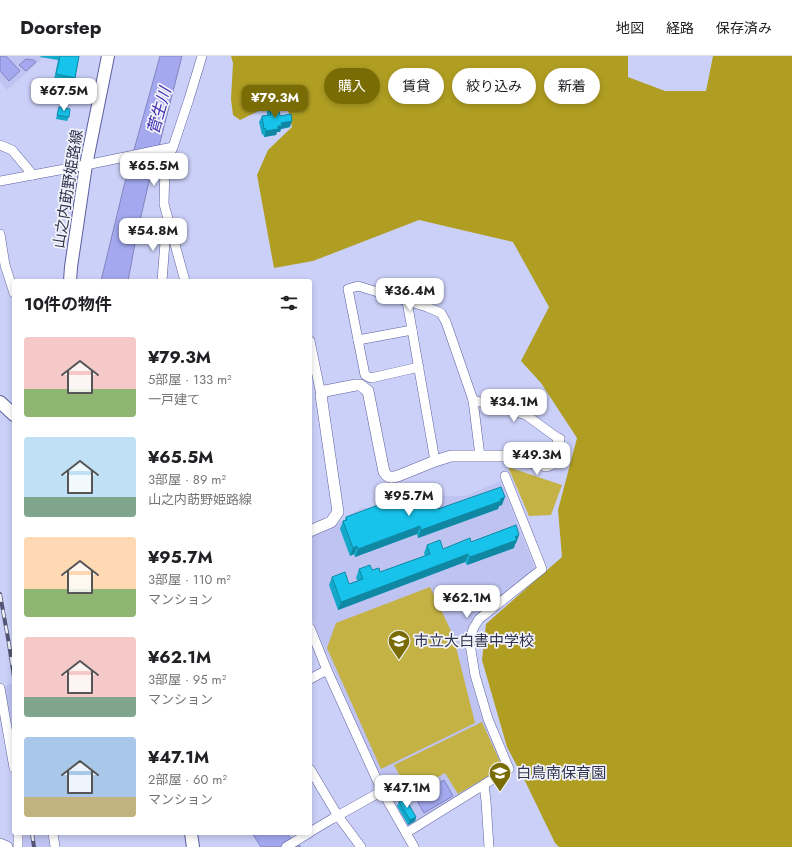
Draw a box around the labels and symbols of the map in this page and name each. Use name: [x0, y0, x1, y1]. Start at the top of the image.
pin: ¥67.5M: [31, 78, 97, 112]
water label: 菅生川: [141, 83, 177, 137]
pin: ¥79.3M: [242, 85, 308, 119]
street label: 山之内莇野姫路線: [48, 128, 88, 250]
pin: ¥65.5M: [121, 153, 187, 187]
pin: ¥54.8M: [120, 218, 186, 252]
pin: ¥36.4M: [377, 278, 443, 312]
pin: ¥34.1M: [481, 389, 547, 423]
pin: ¥49.3M: [504, 442, 570, 476]
pin: ¥95.7M: [376, 483, 442, 517]
pin: ¥62.1M: [434, 585, 500, 619]
school or university icon: 市立大白書中学校: [386, 628, 412, 661]
place label: 市立大白書中学校: [414, 630, 534, 652]
school or university icon: 白鳥南保育園: [487, 760, 513, 793]
place label: 白鳥南保育園: [516, 762, 606, 784]
pin: ¥47.1M: [374, 775, 440, 809]

